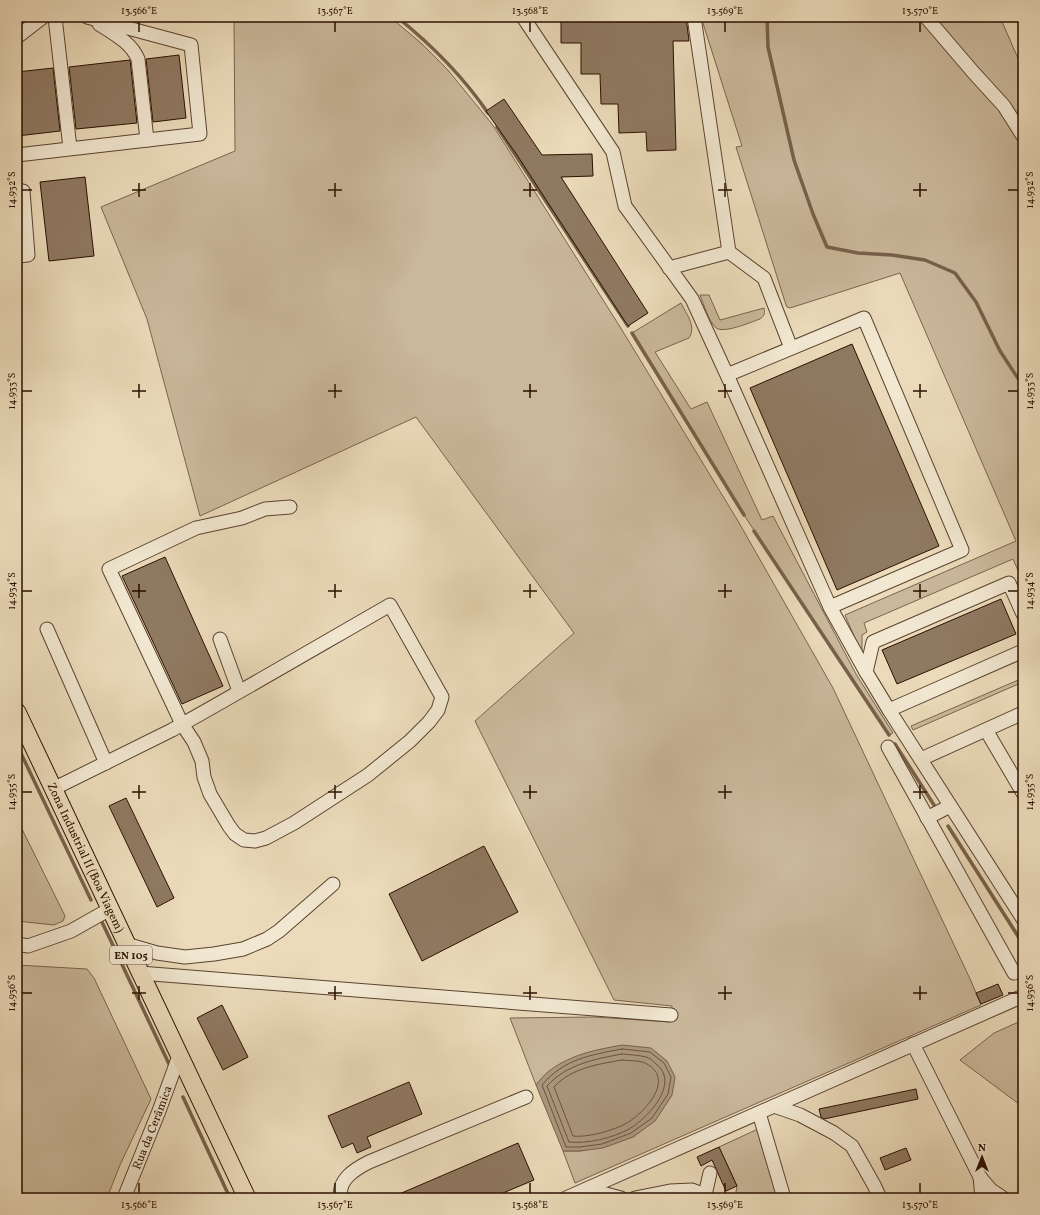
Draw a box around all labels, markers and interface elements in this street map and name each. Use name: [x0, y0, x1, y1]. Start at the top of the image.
text: 13.566°E: [121, 4, 157, 18]
text: 13.567°E: [317, 4, 353, 18]
text: 13.568°E: [512, 4, 548, 18]
text: 13.569°E: [707, 4, 743, 18]
text: 13.570°E: [902, 4, 938, 18]
text: 14.932°S: [5, 172, 19, 208]
text: 14.932°S: [1023, 172, 1037, 208]
text: 14.933°S: [5, 373, 19, 409]
text: 14.933°S: [1023, 373, 1037, 409]
text: 14.934°S: [5, 572, 19, 610]
text: 14.934°S: [1023, 572, 1037, 610]
text: 14.935°S: [5, 774, 19, 810]
text: 14.935°S: [1023, 774, 1037, 810]
street label: Zona Industrial II (Boa Viagem): [43, 780, 127, 936]
road number: EN 105: [110, 946, 152, 964]
text: 14.936°S: [5, 975, 19, 1011]
text: 14.936°S: [1023, 975, 1037, 1011]
street label: Rua da Cerâmica: [129, 1084, 177, 1172]
north arrow: [962, 1137, 1002, 1177]
text: N: [978, 1141, 986, 1156]
text: 13.566°E: [121, 1198, 157, 1212]
text: 13.567°E: [317, 1198, 353, 1212]
text: 13.568°E: [512, 1198, 548, 1212]
text: 13.569°E: [707, 1198, 743, 1212]
text: 13.570°E: [902, 1198, 938, 1212]

